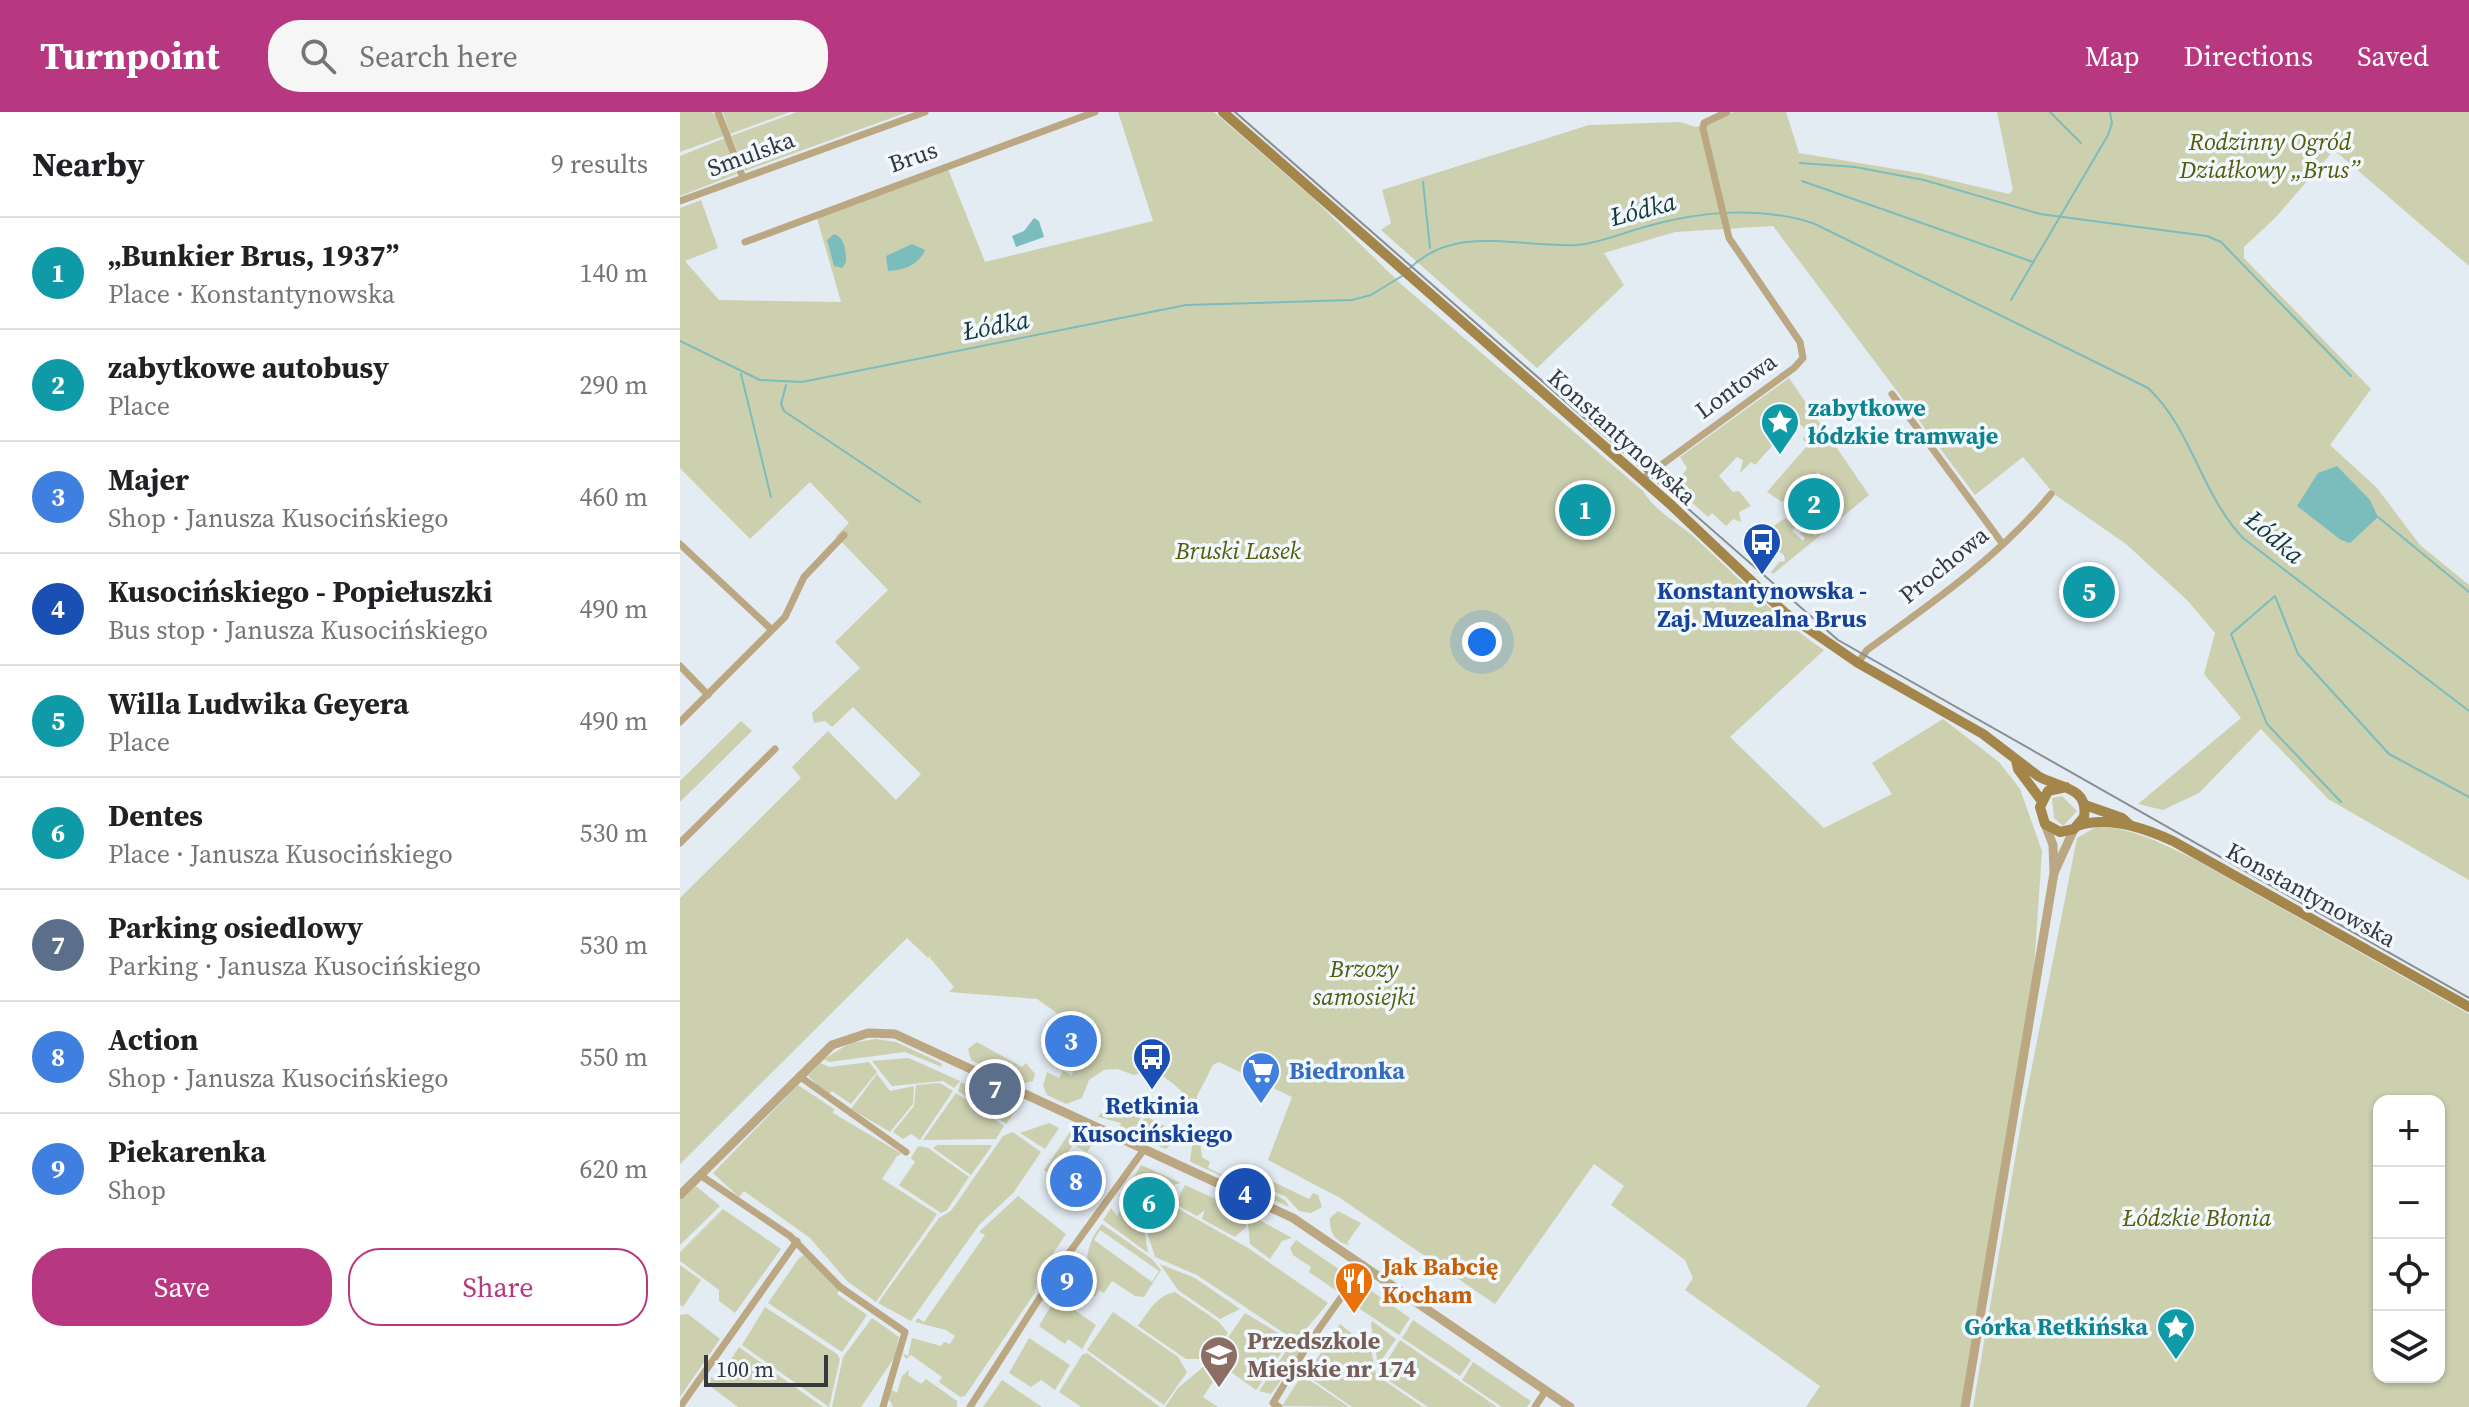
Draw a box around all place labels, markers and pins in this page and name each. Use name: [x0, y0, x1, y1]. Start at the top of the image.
place label: zabytkowe łódzkie tramwaje: [1808, 391, 1998, 452]
place icon: zabytkowe łódzkie tramwaje: [1759, 401, 1801, 456]
pin: 2: [1788, 474, 1840, 534]
pin: 1: [1559, 480, 1611, 540]
bus stop icon: Konstantynowska - Zaj. Muzealna Brus: [1741, 521, 1783, 576]
pin: 5: [2063, 562, 2115, 622]
place label: Konstantynowska - Zaj. Muzealna Brus: [1657, 574, 1867, 635]
pin: 3: [1045, 1011, 1097, 1071]
bus stop icon: Retkinia Kusocińskiego: [1131, 1036, 1173, 1091]
supermarket icon: Biedronka: [1240, 1050, 1282, 1105]
place label: Biedronka: [1289, 1054, 1405, 1087]
pin: 7: [969, 1059, 1021, 1119]
place label: Retkinia Kusocińskiego: [1072, 1089, 1233, 1150]
pin: 8: [1050, 1151, 1102, 1211]
pin: 4: [1219, 1164, 1271, 1224]
pin: 6: [1123, 1173, 1175, 1233]
place label: Jak Babcię Kocham: [1380, 1250, 1498, 1311]
pin: 9: [1041, 1251, 1093, 1311]
restaurant icon: Jak Babcię Kocham: [1333, 1260, 1375, 1315]
place icon: Górka Retkińska: [2155, 1306, 2197, 1361]
place label: Górka Retkińska: [1964, 1310, 2148, 1343]
place label: Przedszkole Miejskie nr 174: [1247, 1324, 1416, 1385]
school or university icon: Przedszkole Miejskie nr 174: [1198, 1334, 1240, 1389]

